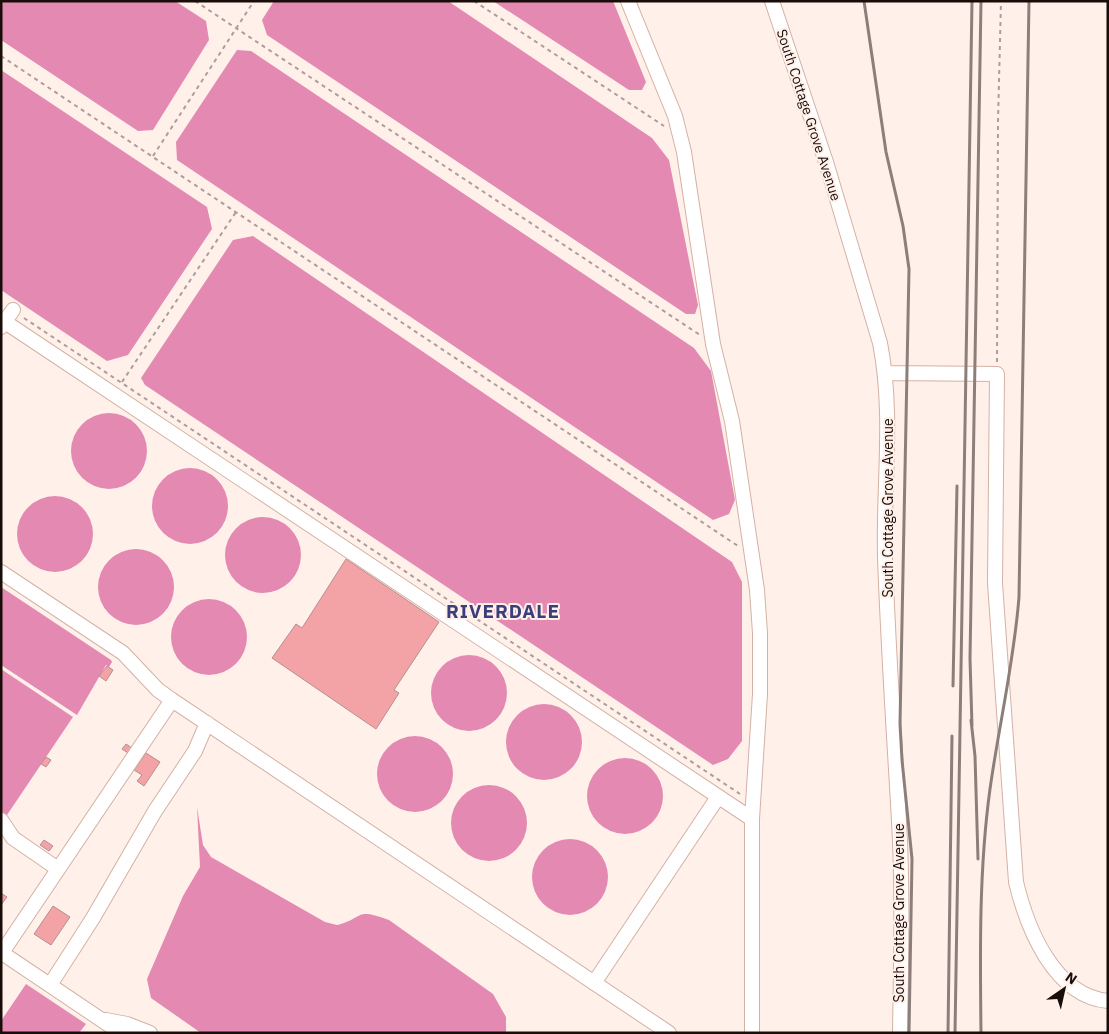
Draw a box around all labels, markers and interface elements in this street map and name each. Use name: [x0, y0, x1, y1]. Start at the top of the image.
street label: South Cottage Grove Avenue: [773, 27, 845, 203]
street label: South Cottage Grove Avenue: [879, 418, 897, 598]
district label: RIVERDALE: [446, 599, 560, 623]
street label: South Cottage Grove Avenue: [890, 823, 908, 1003]
north arrow: [1039, 964, 1089, 1014]
text: N: [1062, 968, 1081, 989]

